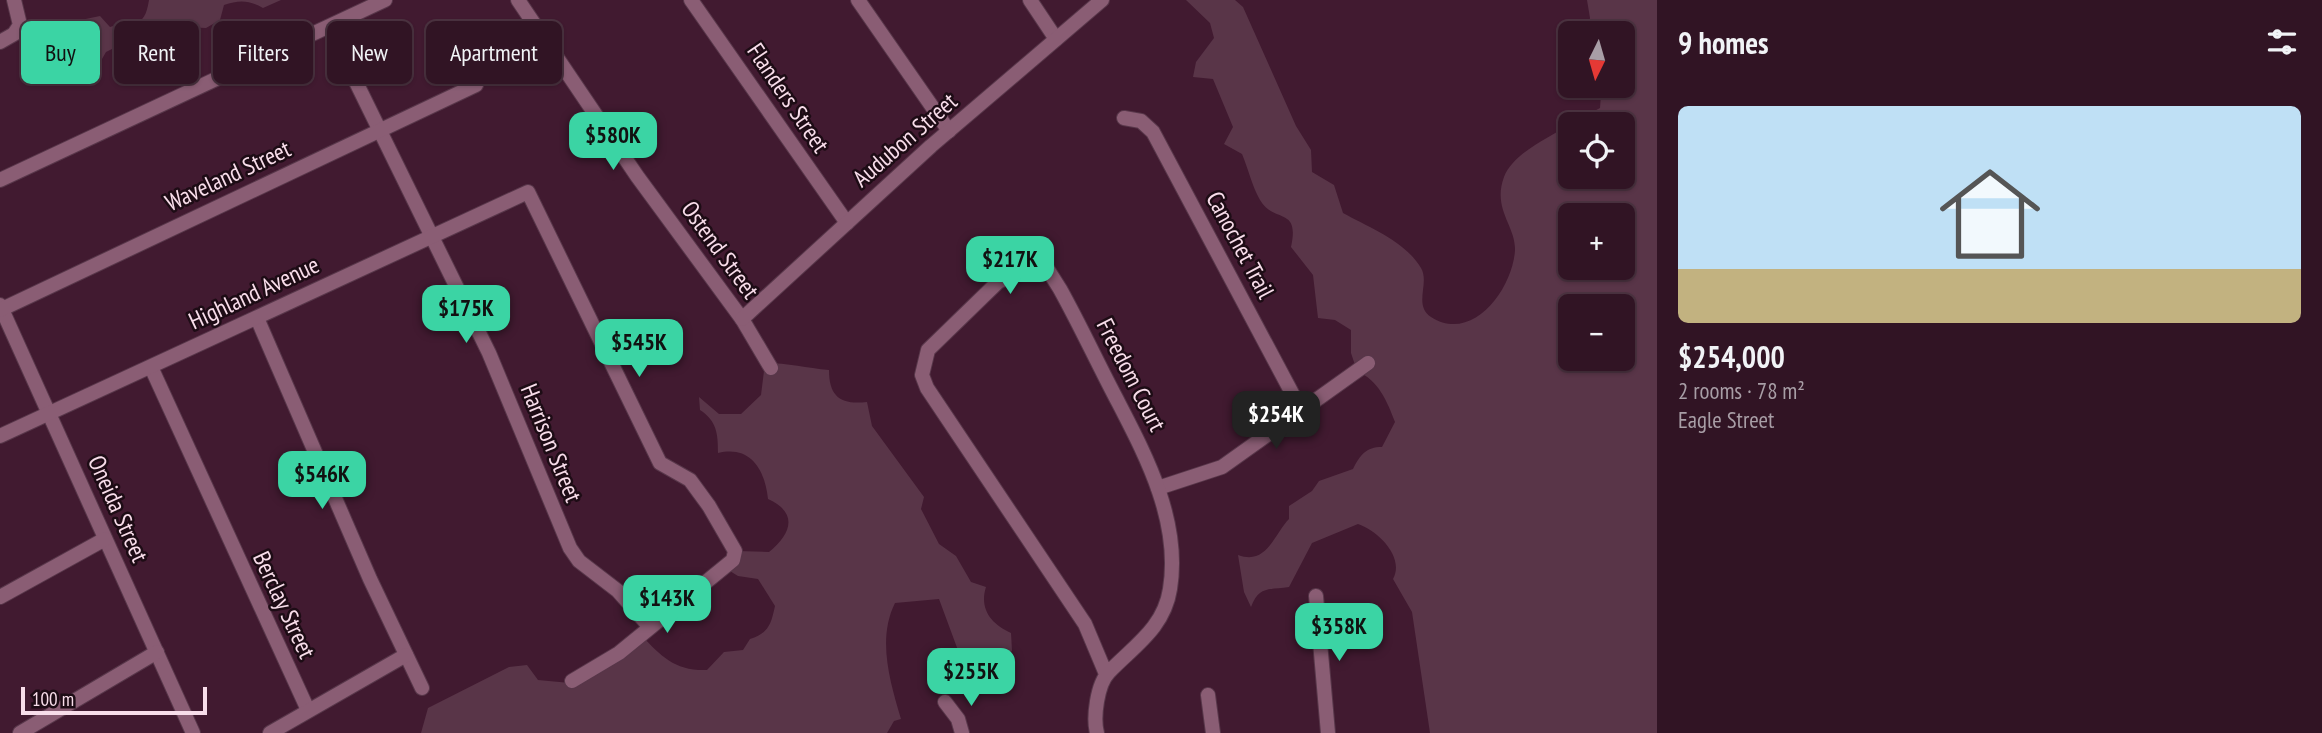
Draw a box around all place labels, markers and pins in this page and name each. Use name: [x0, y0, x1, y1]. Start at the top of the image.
pin: $580K: [564, 113, 662, 172]
pin: $217K: [961, 236, 1059, 296]
pin: $175K: [417, 286, 515, 345]
pin: $545K: [590, 320, 688, 379]
pin: $254K: [1227, 392, 1325, 451]
pin: $546K: [273, 452, 371, 511]
pin: $143K: [618, 576, 716, 635]
pin: $358K: [1290, 604, 1388, 663]
pin: $255K: [922, 648, 1020, 708]

